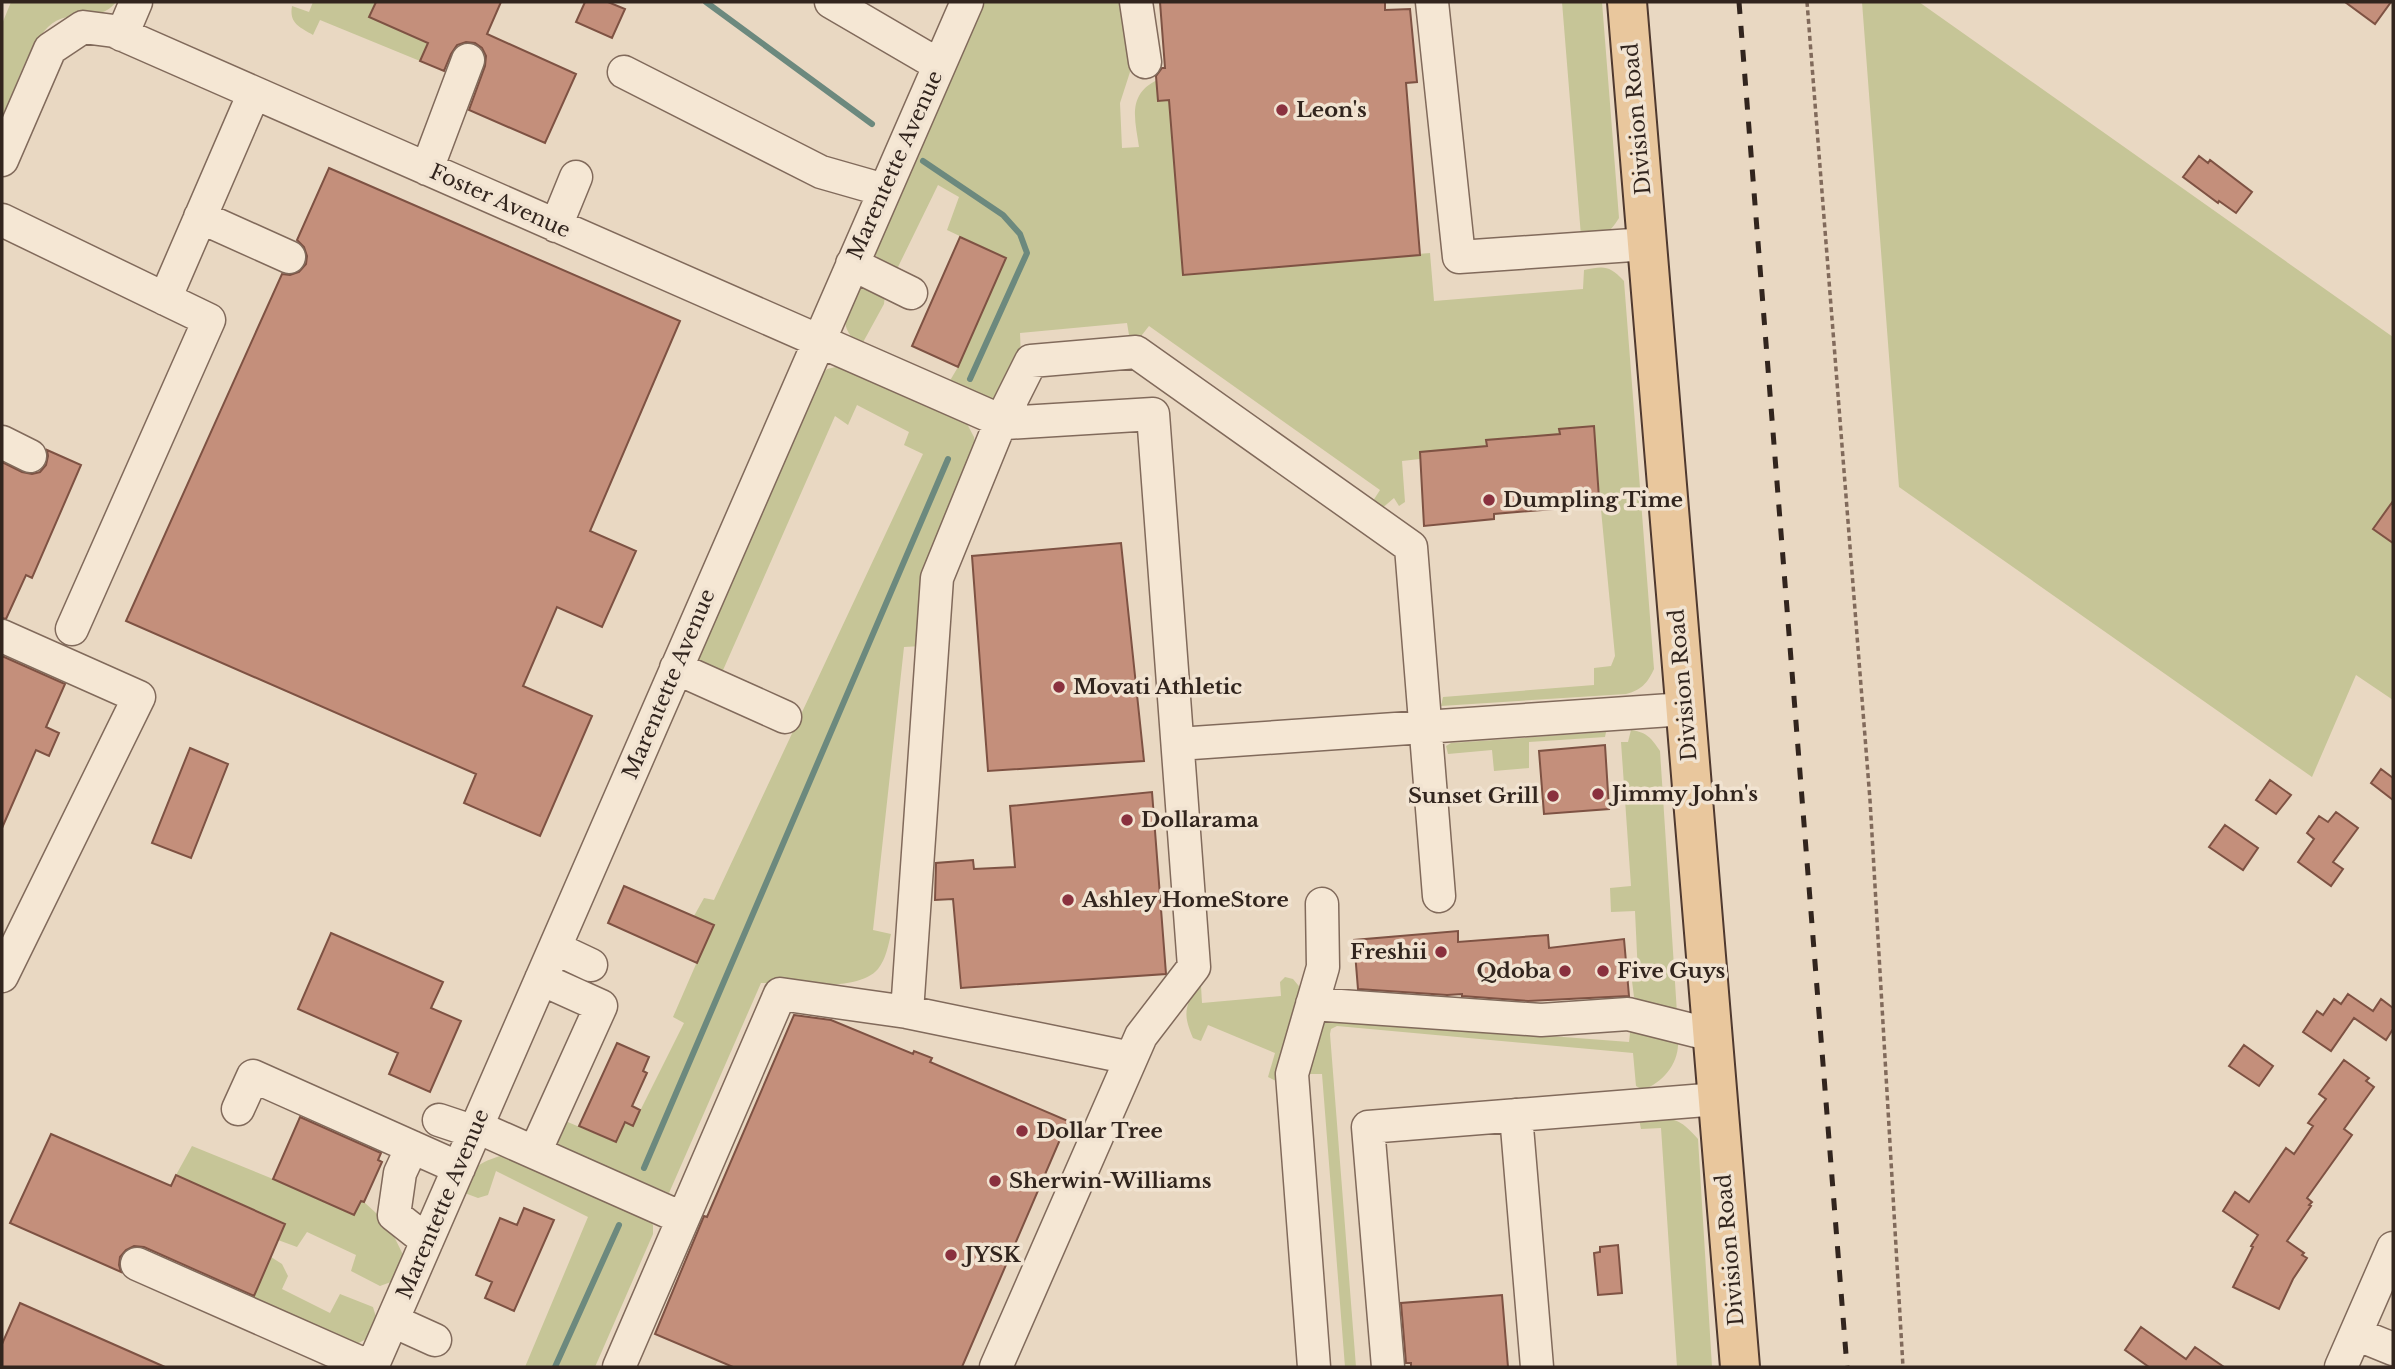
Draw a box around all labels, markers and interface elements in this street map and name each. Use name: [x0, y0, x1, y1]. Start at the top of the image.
street label: Division Road: [1617, 42, 1657, 196]
street label: Marentette Avenue: [842, 67, 948, 263]
place label: Leon's: [1296, 97, 1367, 123]
marker: Leon's: [1274, 102, 1290, 118]
street label: Foster Avenue: [426, 158, 574, 244]
place label: Dumpling Time: [1503, 487, 1683, 513]
marker: Dumpling Time: [1481, 492, 1497, 508]
street label: Marentette Avenue: [617, 585, 721, 783]
street label: Division Road: [1663, 608, 1703, 762]
place label: Movati Athletic: [1073, 674, 1242, 700]
marker: Movati Athletic: [1051, 679, 1067, 695]
place label: Jimmy John's: [1608, 781, 1758, 807]
place label: Sunset Grill: [1408, 783, 1540, 809]
marker: Jimmy John's: [1590, 786, 1606, 802]
marker: Sunset Grill: [1545, 788, 1561, 804]
place label: Dollarama: [1141, 807, 1259, 833]
marker: Dollarama: [1119, 812, 1135, 828]
place label: Ashley HomeStore: [1081, 887, 1289, 913]
marker: Ashley HomeStore: [1060, 892, 1076, 908]
place label: Freshii: [1350, 939, 1427, 965]
marker: Freshii: [1433, 944, 1449, 960]
place label: Qdoba: [1476, 958, 1551, 984]
place label: Five Guys: [1617, 958, 1726, 984]
marker: Qdoba: [1557, 963, 1573, 979]
marker: Five Guys: [1595, 963, 1611, 979]
street label: Marentette Avenue: [391, 1105, 495, 1303]
place label: Dollar Tree: [1036, 1118, 1163, 1144]
marker: Dollar Tree: [1014, 1123, 1030, 1139]
place label: Sherwin-Williams: [1009, 1168, 1212, 1194]
marker: Sherwin-Williams: [987, 1173, 1003, 1189]
street label: Division Road: [1710, 1173, 1750, 1327]
place label: JYSK: [961, 1242, 1021, 1268]
marker: JYSK: [943, 1247, 959, 1263]

